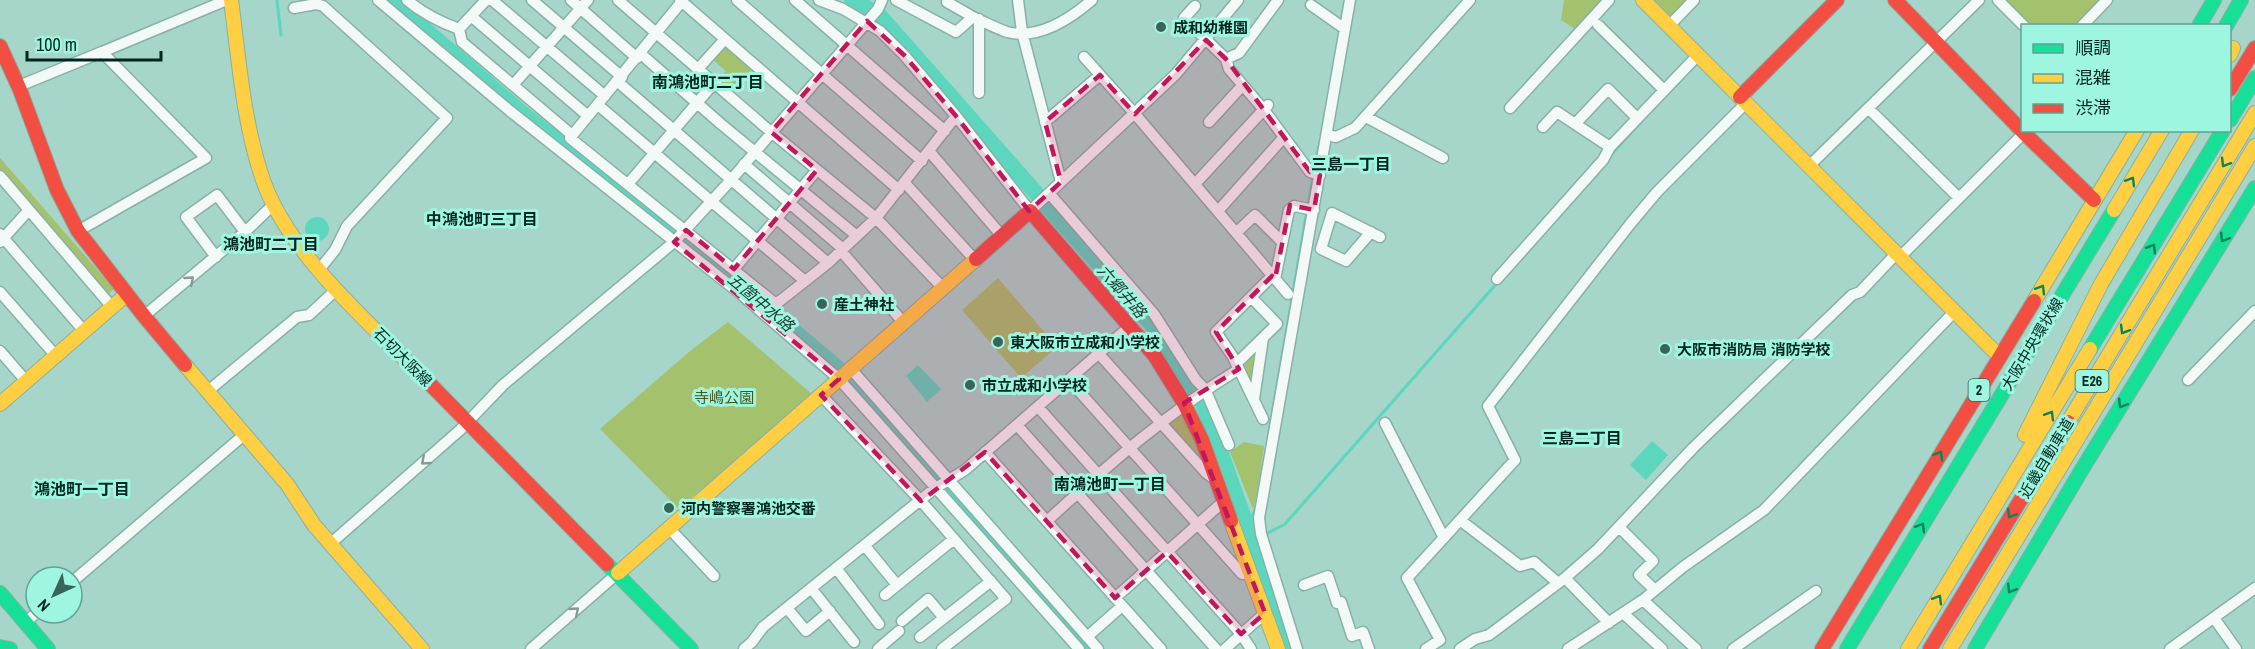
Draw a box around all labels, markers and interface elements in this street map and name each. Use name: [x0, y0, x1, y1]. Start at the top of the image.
place label: 成和幼稚園: [1173, 17, 1248, 38]
marker: 成和幼稚園: [1154, 20, 1168, 34]
scale bar: [27, 24, 160, 62]
legend: [2021, 24, 2231, 132]
text: 100 m: [36, 32, 77, 57]
text: 順調: [2075, 35, 2111, 60]
text: 混雑: [2075, 65, 2111, 90]
district label: 南鴻池町二丁目: [652, 71, 764, 93]
text: 渋滞: [2075, 95, 2111, 120]
district label: 三島一丁目: [1311, 153, 1391, 175]
one-way arrow: [2220, 157, 2232, 167]
one-way arrow: [2124, 177, 2136, 187]
district label: 中鴻池町三丁目: [426, 208, 538, 230]
one-way arrow: [2220, 232, 2232, 242]
district label: 鴻池町二丁目: [223, 233, 319, 255]
one-way arrow: [2144, 244, 2156, 254]
water label: 六郷井路: [1093, 260, 1153, 324]
water label: 五箇中水路: [723, 268, 800, 337]
one-way arrow: [183, 276, 194, 287]
one-way arrow: [2033, 285, 2045, 295]
place label: 産土神社: [834, 294, 894, 315]
street label: 大阪中央環状線: [1996, 294, 2068, 394]
marker: 産土神社: [815, 297, 829, 311]
street label: 石切大阪線: [369, 323, 437, 391]
one-way arrow: [2119, 324, 2131, 334]
place label: 東大阪市立成和小学校: [1010, 332, 1160, 353]
marker: 東大阪市立成和小学校: [991, 335, 1005, 349]
place label: 大阪市消防局 消防学校: [1677, 339, 1830, 360]
marker: 大阪市消防局 消防学校: [1658, 342, 1672, 356]
road number: E26: [2076, 370, 2108, 392]
place label: 市立成和小学校: [982, 375, 1087, 396]
marker: 市立成和小学校: [963, 378, 977, 392]
road number: 2: [1968, 379, 1990, 401]
park label: 寺嶋公園: [694, 387, 754, 408]
one-way arrow: [2118, 398, 2130, 408]
one-way arrow: [2043, 410, 2054, 421]
street label: 近畿自動車道: [2014, 414, 2078, 502]
district label: 三島二丁目: [1542, 427, 1622, 449]
one-way arrow: [1932, 451, 1944, 461]
one-way arrow: [421, 454, 432, 465]
district label: 南鴻池町一丁目: [1054, 473, 1166, 495]
district label: 鴻池町一丁目: [34, 478, 130, 500]
place label: 河内警察署鴻池交番: [681, 498, 816, 519]
marker: 河内警察署鴻池交番: [662, 501, 676, 515]
one-way arrow: [2007, 508, 2019, 518]
one-way arrow: [1914, 523, 1926, 533]
north arrow: [24, 565, 84, 625]
one-way arrow: [2006, 583, 2018, 593]
text: N: [32, 594, 55, 617]
one-way arrow: [1931, 595, 1943, 605]
one-way arrow: [568, 607, 578, 618]

